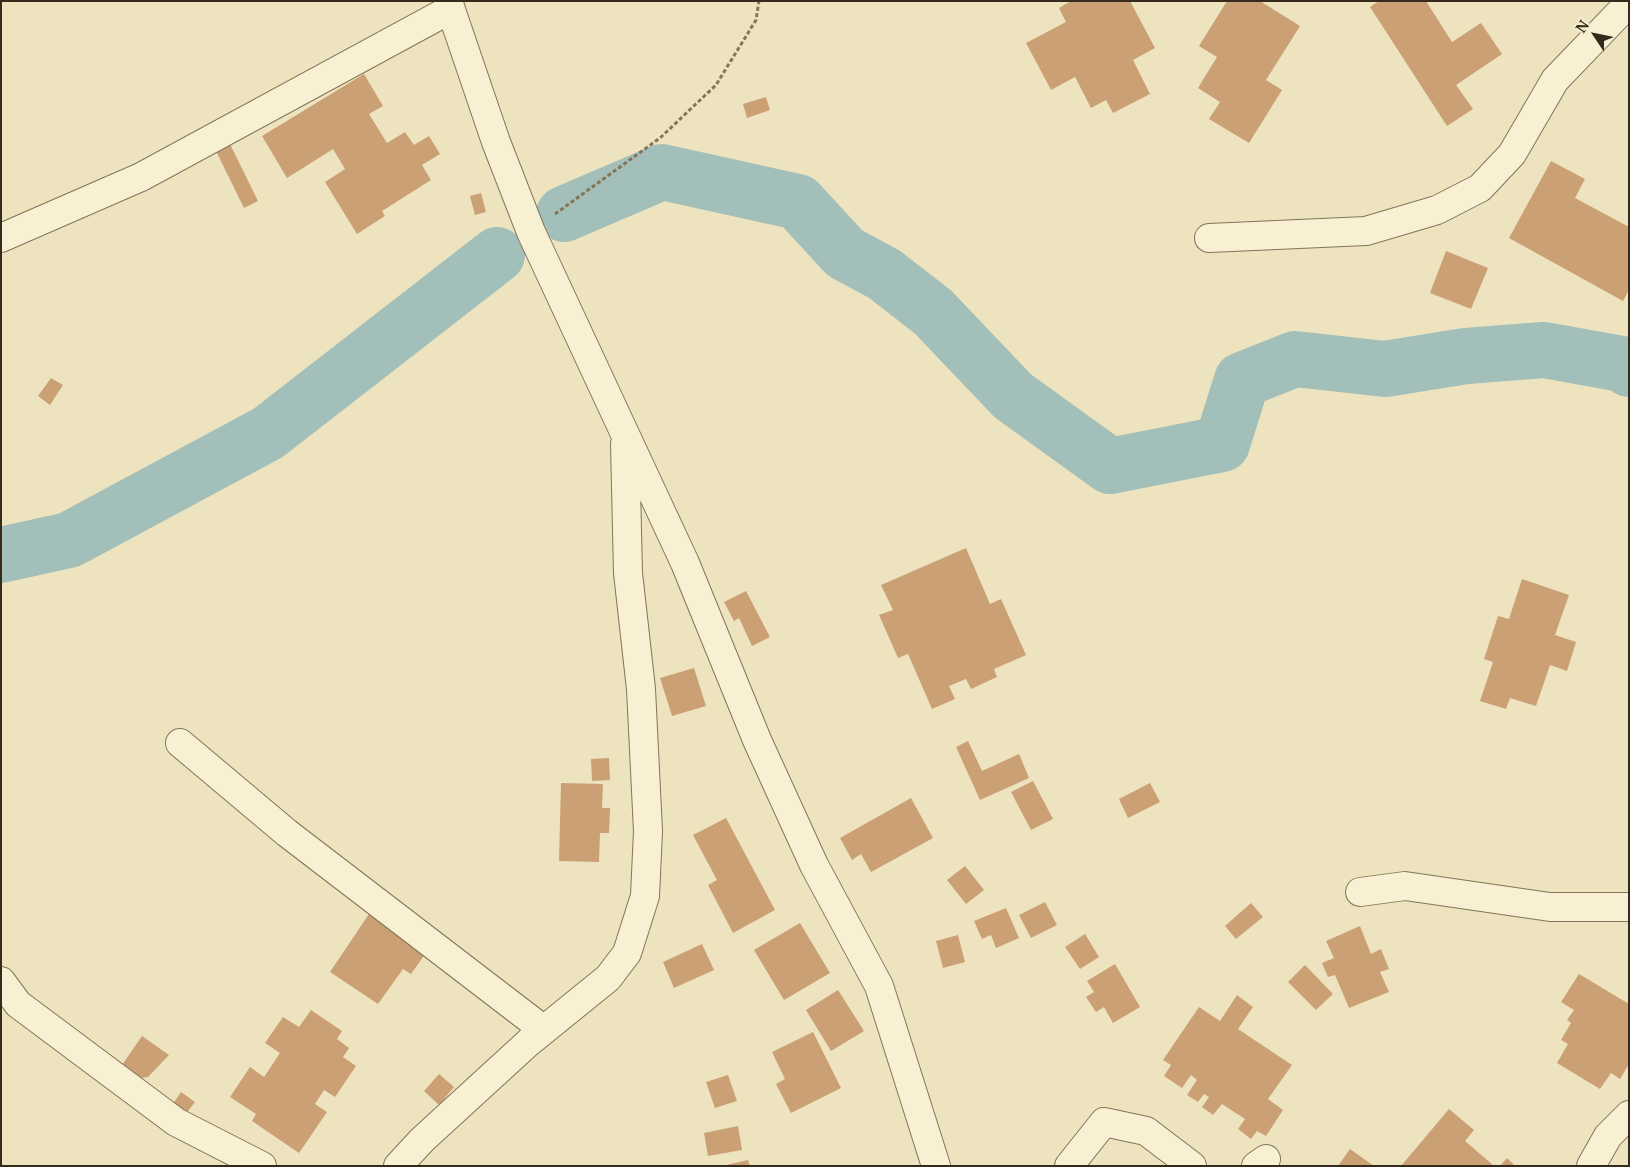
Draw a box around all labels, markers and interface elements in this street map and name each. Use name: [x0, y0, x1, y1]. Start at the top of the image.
north arrow: [1570, 10, 1620, 60]
text: N: [1572, 17, 1593, 36]

